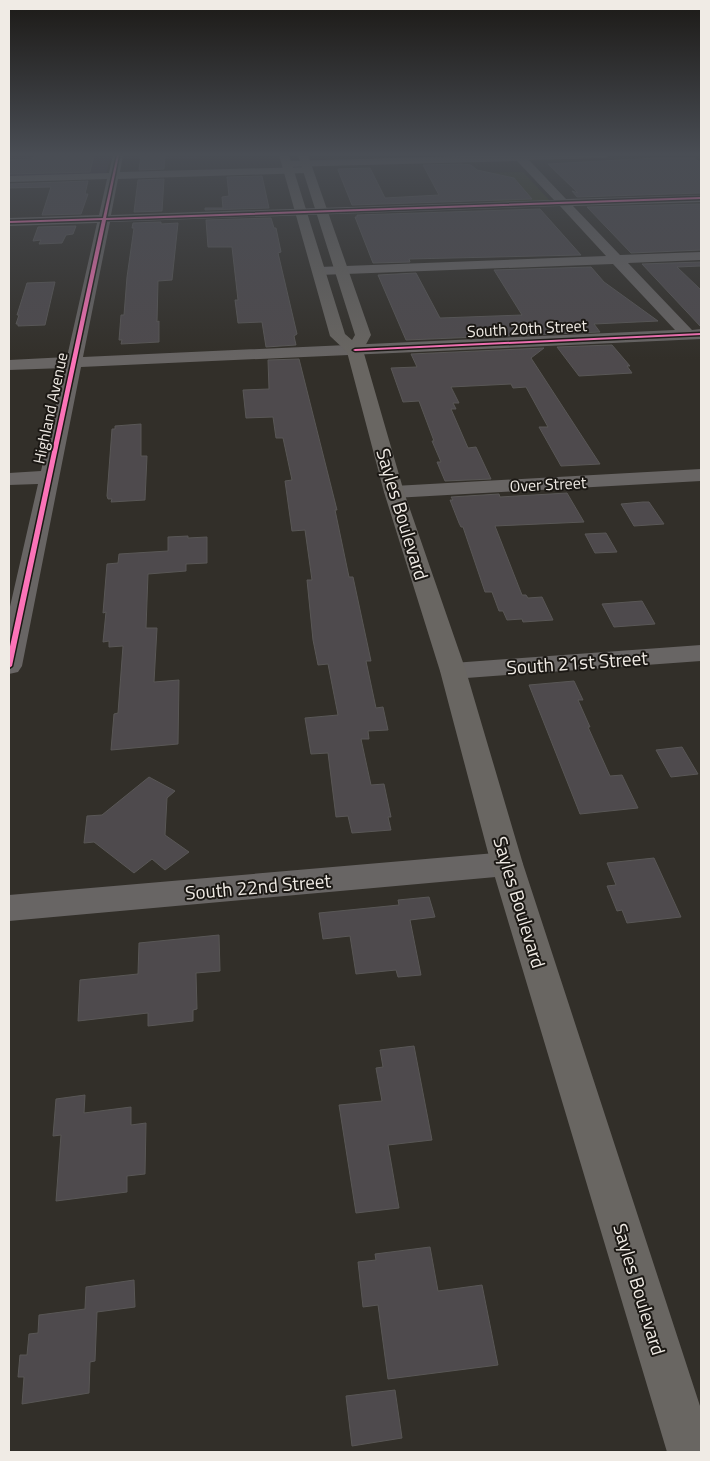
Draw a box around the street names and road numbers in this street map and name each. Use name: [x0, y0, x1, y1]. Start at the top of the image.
street label: South 20th Street: [466, 313, 588, 343]
street label: Highland Avenue: [26, 350, 74, 466]
street label: Sayles Boulevard: [369, 445, 437, 583]
street label: Over Street: [509, 470, 587, 498]
street label: South 21st Street: [505, 643, 649, 681]
street label: Sayles Boulevard: [486, 833, 554, 971]
street label: South 22nd Street: [184, 865, 332, 907]
street label: Sayles Boulevard: [606, 1220, 674, 1358]

